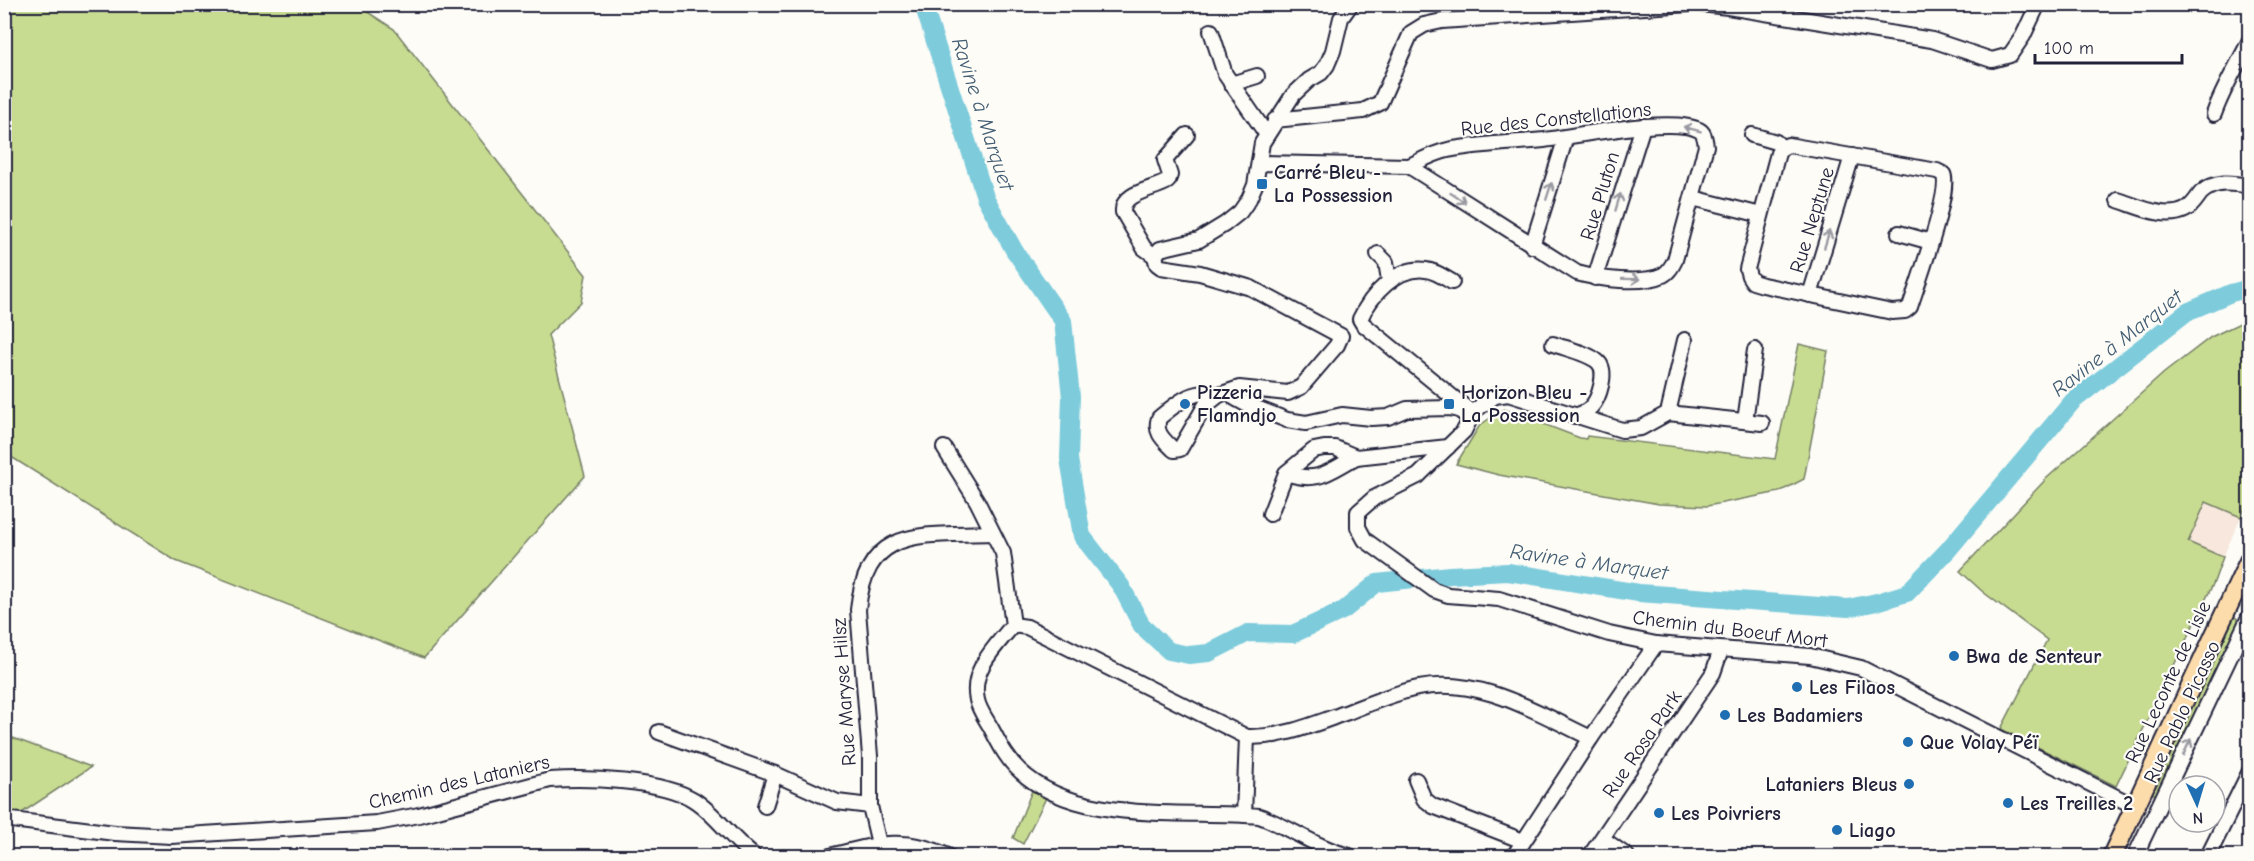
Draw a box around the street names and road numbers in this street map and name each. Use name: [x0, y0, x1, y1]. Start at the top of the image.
street label: Rue des Constellations: [1460, 98, 1652, 140]
street label: Rue Pluton: [1576, 149, 1624, 243]
street label: Rue Neptune: [1785, 164, 1839, 276]
street label: Rue Leconte de Lisle: [2120, 597, 2216, 767]
street label: Chemin du Boeuf Mort: [1631, 606, 1830, 653]
street label: Rue Maryse Hilsz: [827, 617, 861, 767]
street label: Rue Pablo Picasso: [2139, 637, 2225, 787]
street label: Rue Rosa Park: [1598, 686, 1687, 802]
street label: Chemin des Lataniers: [366, 750, 552, 814]

